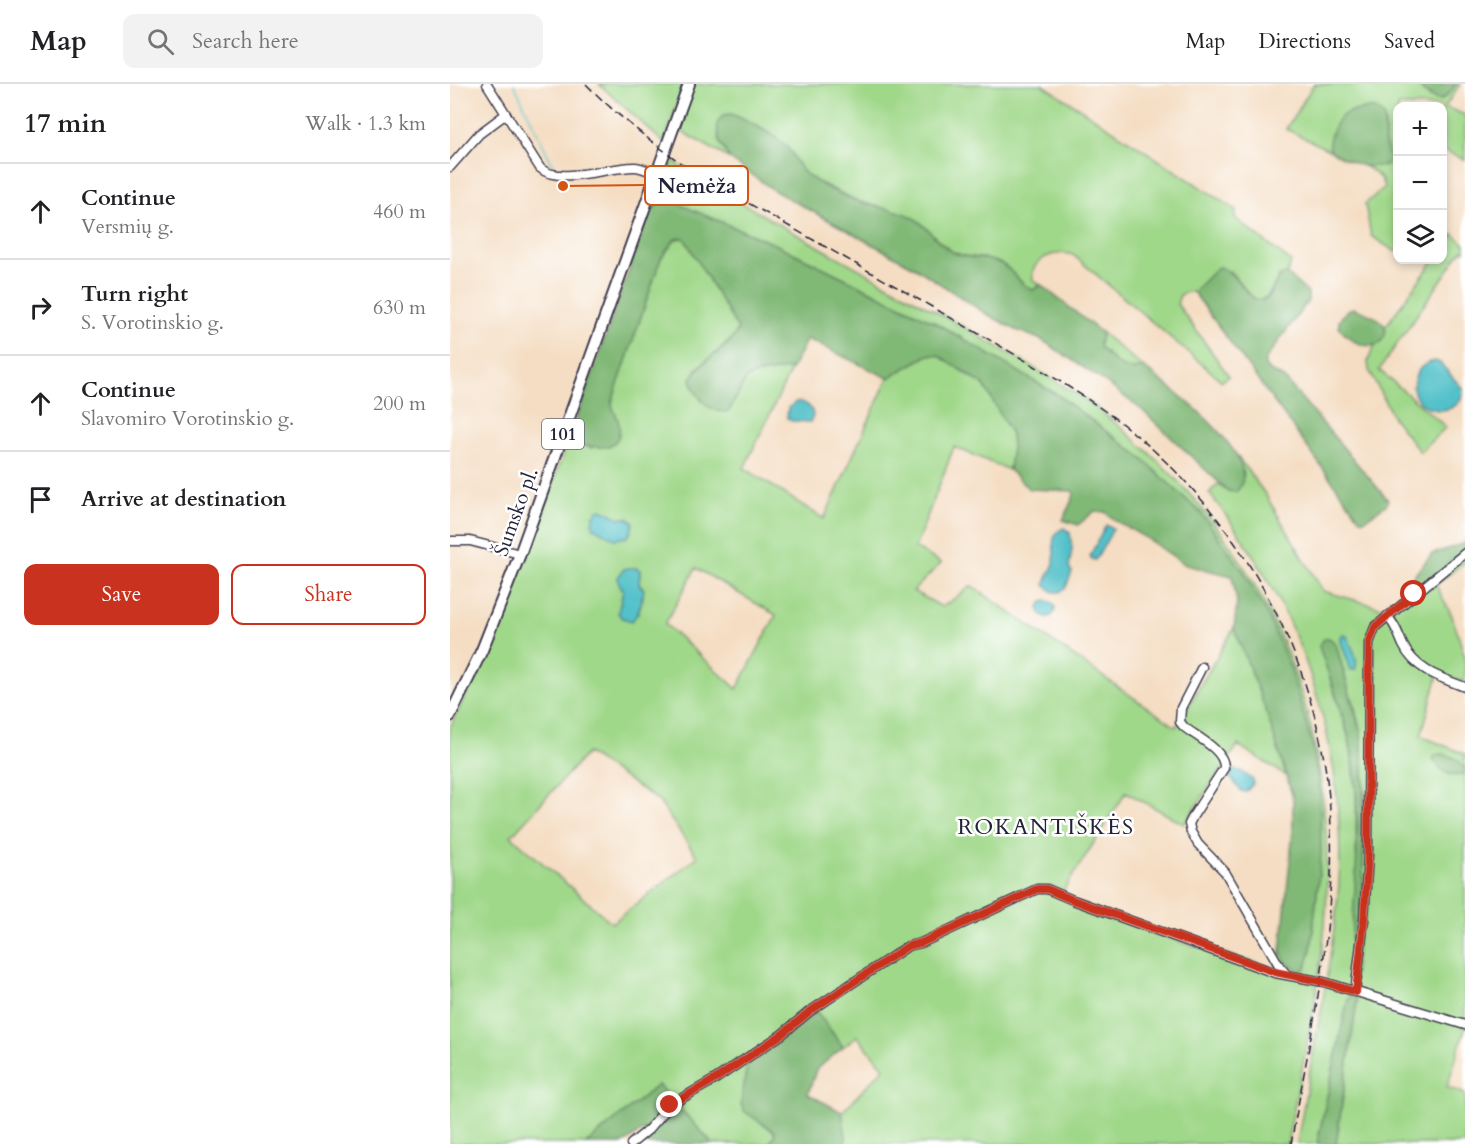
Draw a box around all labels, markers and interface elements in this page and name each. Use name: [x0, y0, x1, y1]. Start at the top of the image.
search box: [123, 14, 543, 68]
text: Map: [30, 22, 87, 60]
icon: search: [144, 25, 177, 58]
text: Search here: [192, 26, 299, 56]
text: Map: [1185, 27, 1225, 56]
text: Directions: [1258, 27, 1351, 56]
text: Saved: [1384, 27, 1435, 56]
map controls: [1393, 102, 1447, 264]
button: +: [1393, 102, 1447, 156]
text: 17 min: [24, 106, 107, 141]
text: Walk · 1.3 km: [305, 110, 426, 137]
button: −: [1393, 156, 1447, 210]
callout: Nemėža: [645, 166, 748, 205]
text: Nemėža: [657, 172, 737, 201]
text: Continue: [81, 183, 176, 213]
icon: ahead: [24, 195, 57, 228]
text: 460 m: [373, 198, 426, 225]
button: layers: [1393, 210, 1447, 264]
text: Versmių g.: [81, 213, 174, 240]
text: Turn right: [81, 279, 188, 309]
icon: right: [24, 291, 57, 324]
text: 630 m: [373, 294, 426, 321]
text: S. Vorotinskio g.: [81, 309, 224, 336]
text: Continue: [81, 375, 176, 405]
icon: ahead: [24, 387, 57, 420]
text: 200 m: [373, 390, 426, 417]
text: Slavomiro Vorotinskio g.: [81, 405, 294, 432]
road number: 101: [542, 419, 584, 449]
street label: Šumsko pl.: [488, 464, 544, 560]
icon: arrive: [24, 483, 57, 516]
text: Arrive at destination: [81, 484, 286, 514]
button: Save: [24, 564, 219, 625]
button: Share: [231, 564, 426, 625]
route start: [1400, 580, 1426, 606]
district label: ROKANTIŠKĖS: [957, 812, 1135, 842]
route end: [656, 1091, 682, 1117]

